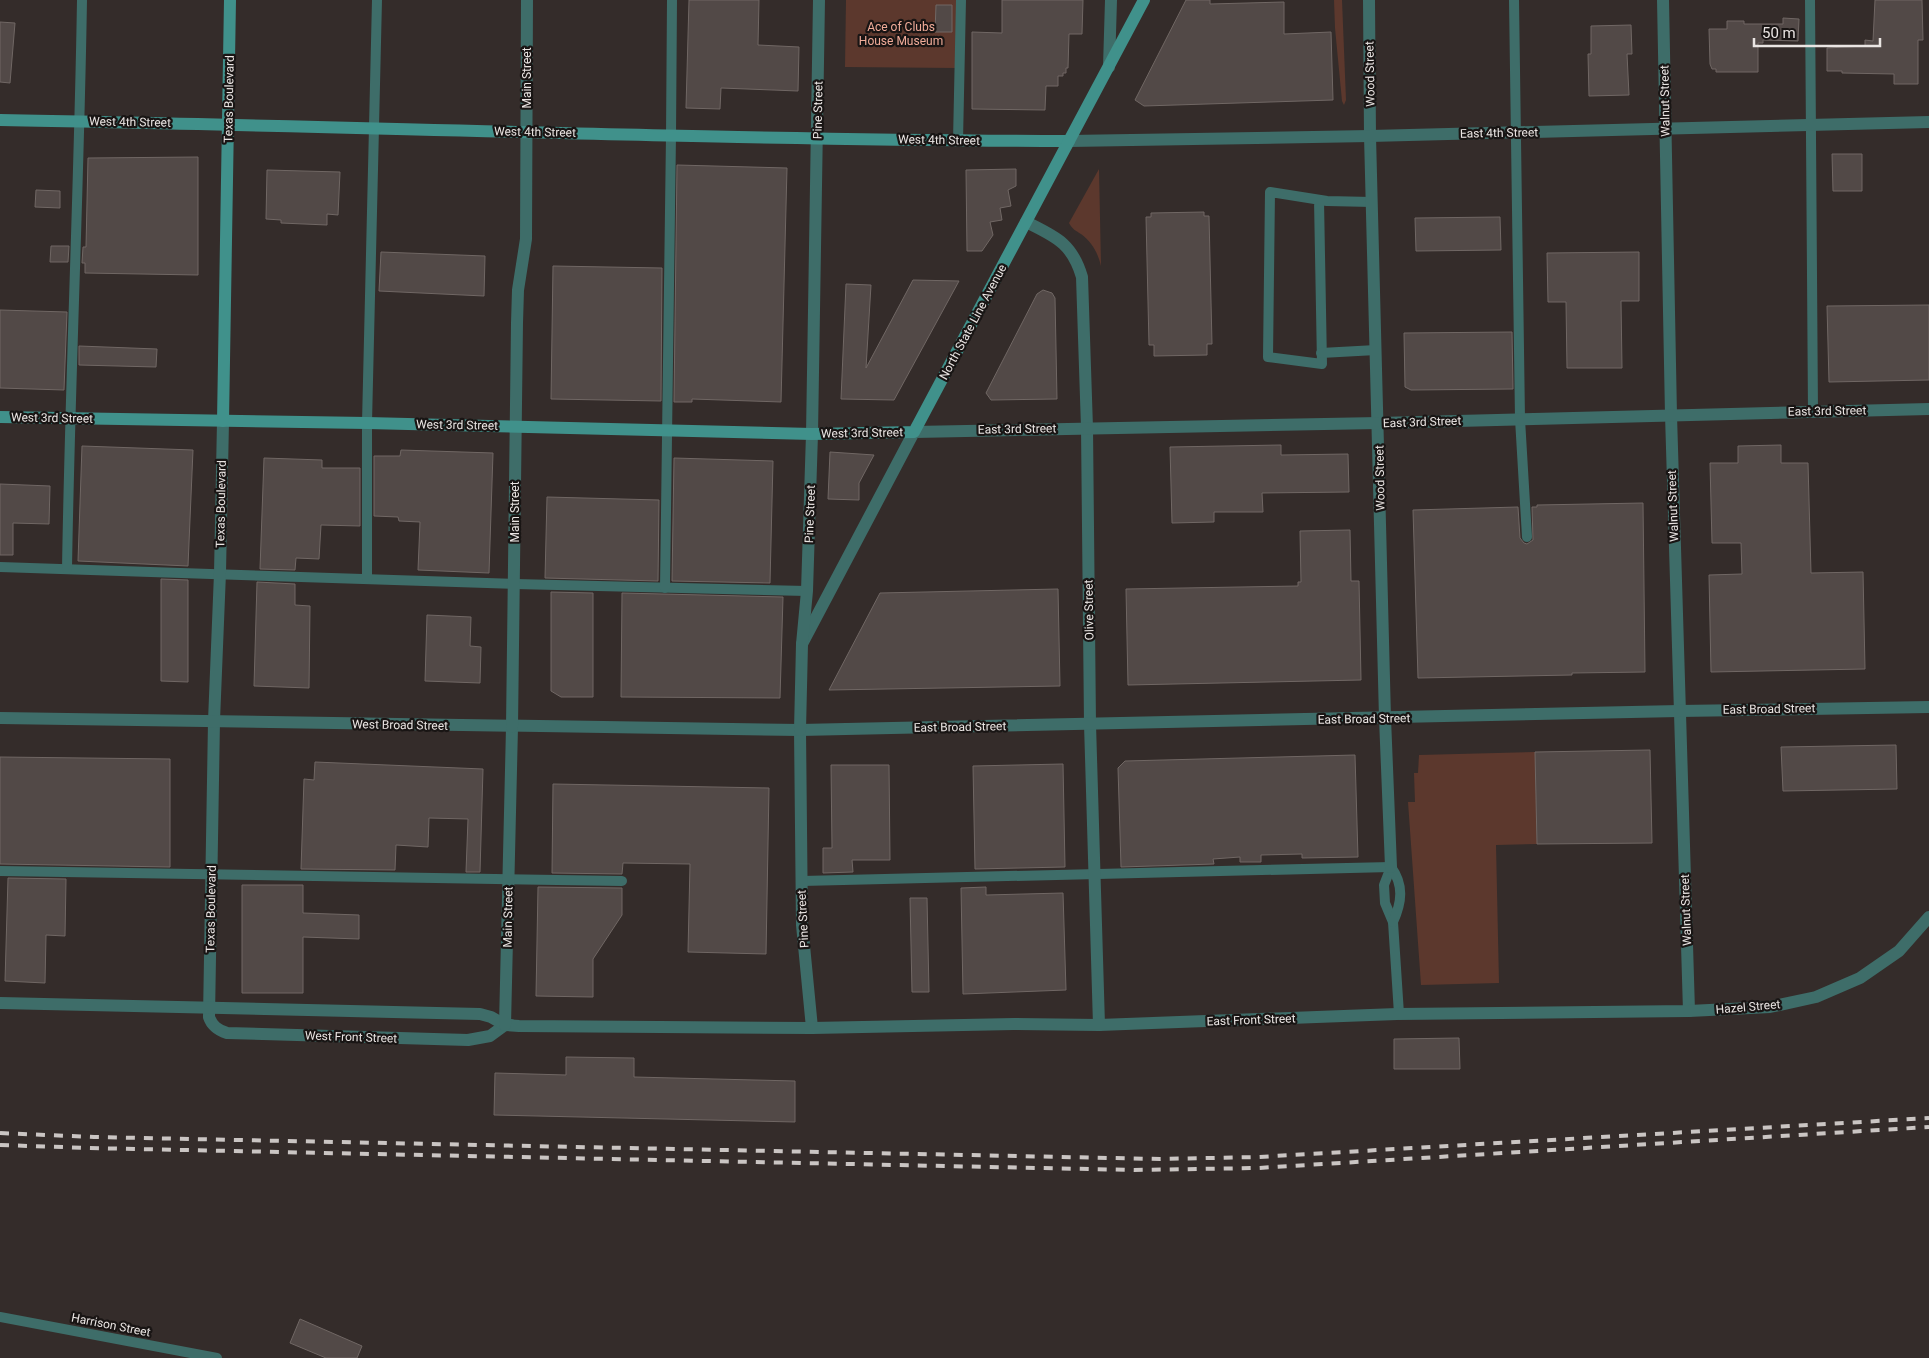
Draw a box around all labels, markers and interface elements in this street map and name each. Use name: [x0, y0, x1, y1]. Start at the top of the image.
scale bar: [1754, 15, 1880, 47]
park label: Ace of Clubs House Museum: [859, 20, 943, 48]
text: 50 m: [1762, 24, 1796, 42]
street label: Wood Street: [1362, 41, 1378, 107]
street label: Main Street: [520, 47, 534, 109]
street label: Texas Boulevard: [221, 55, 237, 143]
street label: Walnut Street: [1657, 65, 1673, 137]
street label: Pine Street: [810, 81, 826, 139]
street label: West 4th Street: [89, 114, 171, 130]
street label: West 4th Street: [494, 124, 576, 140]
street label: East 4th Street: [1460, 125, 1538, 141]
street label: West 4th Street: [898, 132, 980, 148]
street label: North State Line Avenue: [937, 262, 1009, 382]
street label: East 3rd Street: [1788, 403, 1866, 419]
street label: West 3rd Street: [11, 410, 93, 426]
street label: East 3rd Street: [1383, 414, 1462, 430]
street label: West 3rd Street: [416, 417, 498, 433]
street label: East 3rd Street: [978, 421, 1056, 437]
street label: West 3rd Street: [821, 425, 903, 441]
street label: Wood Street: [1372, 445, 1388, 511]
street label: Texas Boulevard: [213, 460, 229, 548]
street label: Walnut Street: [1665, 470, 1681, 542]
street label: Main Street: [508, 481, 522, 543]
street label: Pine Street: [802, 485, 818, 543]
street label: Olive Street: [1081, 579, 1097, 641]
street label: East Broad Street: [1723, 701, 1816, 717]
street label: East Broad Street: [1318, 711, 1411, 727]
street label: West Broad Street: [352, 717, 448, 733]
street label: East Broad Street: [914, 719, 1007, 735]
street label: Texas Boulevard: [203, 865, 219, 953]
street label: Walnut Street: [1678, 874, 1694, 946]
street label: Main Street: [500, 886, 516, 948]
street label: Pine Street: [794, 890, 812, 948]
street label: Hazel Street: [1715, 997, 1781, 1017]
street label: East Front Street: [1206, 1011, 1296, 1029]
street label: West Front Street: [305, 1028, 397, 1046]
street label: Harrison Street: [70, 1310, 152, 1340]

